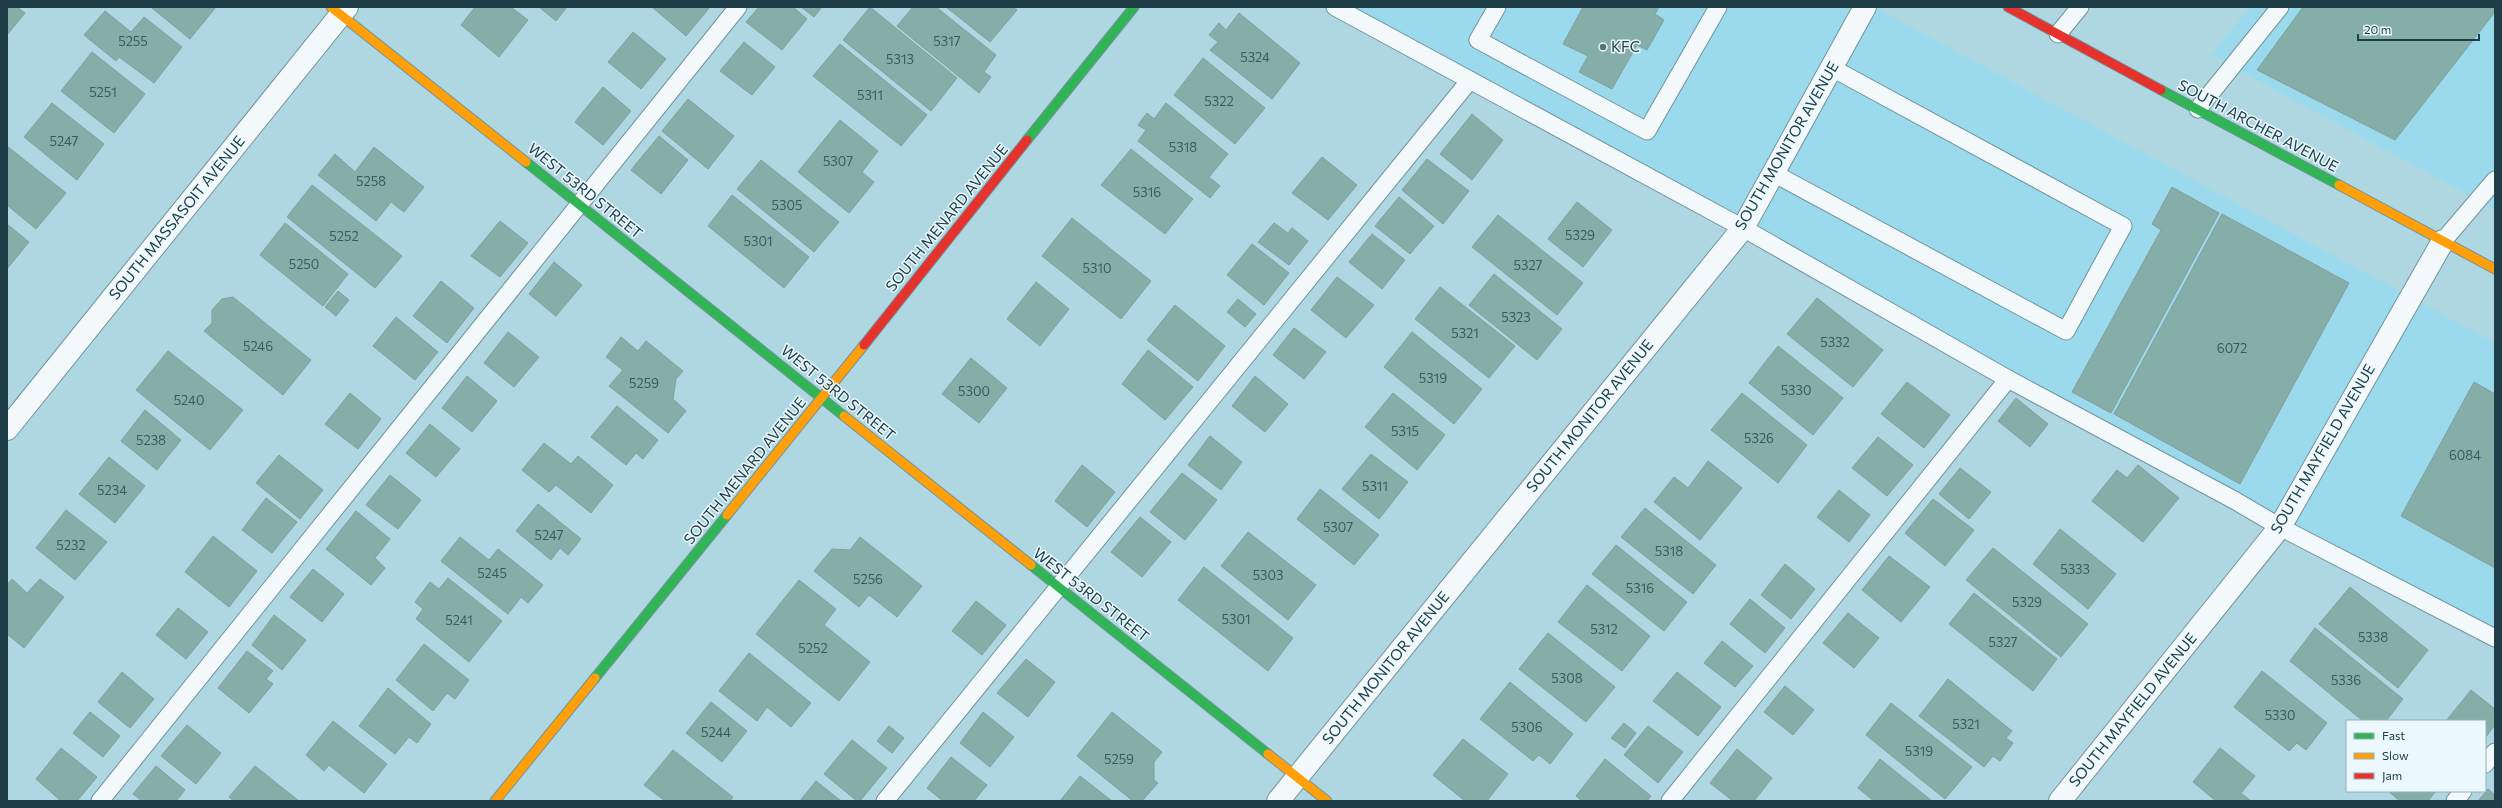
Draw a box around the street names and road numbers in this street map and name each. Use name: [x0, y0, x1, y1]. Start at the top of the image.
street label: SOUTH MONITOR AVENUE: [1730, 58, 1842, 233]
street label: SOUTH ARCHER AVENUE: [2175, 75, 2342, 175]
street label: SOUTH MASSASOIT AVENUE: [104, 132, 248, 303]
street label: WEST 53RD STREET: [525, 139, 647, 242]
street label: SOUTH MENARD AVENUE: [881, 140, 1011, 295]
street label: SOUTH MONITOR AVENUE: [1522, 335, 1657, 495]
street label: WEST 53RD STREET: [778, 341, 900, 444]
street label: SOUTH MAYFIELD AVENUE: [2266, 360, 2378, 536]
street label: SOUTH MENARD AVENUE: [679, 393, 809, 548]
street label: WEST 53RD STREET: [1030, 543, 1153, 645]
street label: SOUTH MONITOR AVENUE: [1318, 587, 1453, 747]
street label: SOUTH MAYFIELD AVENUE: [2065, 629, 2200, 790]

